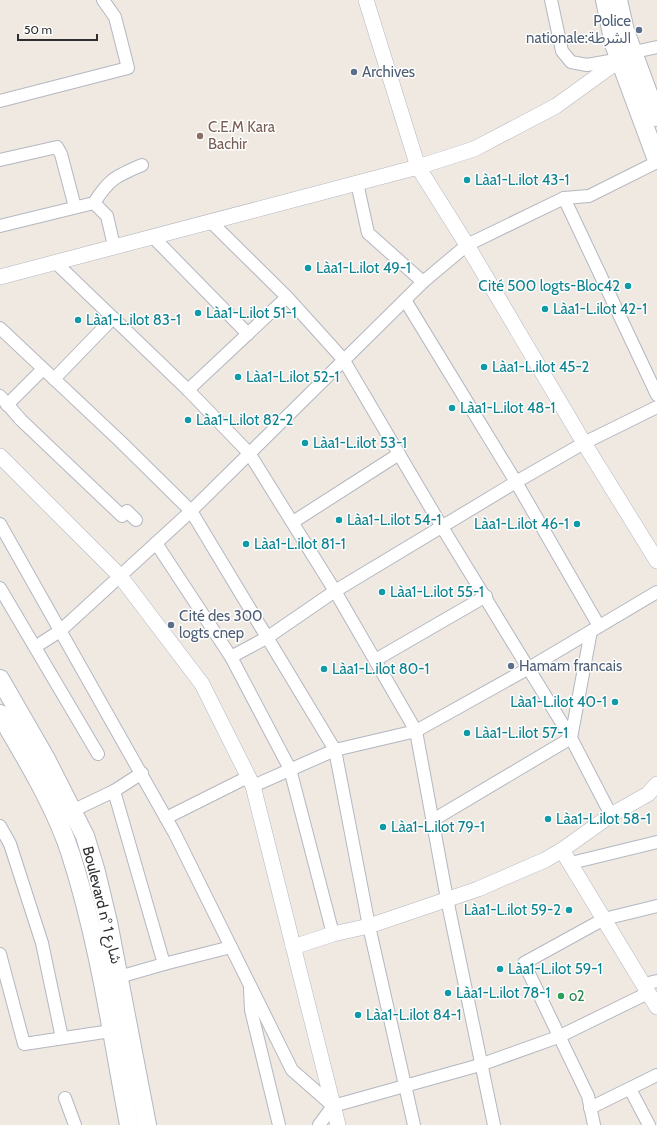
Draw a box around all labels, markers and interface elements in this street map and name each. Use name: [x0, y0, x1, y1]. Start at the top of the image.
place label: Police nationale:الشرطة: [526, 12, 631, 47]
scale bar: [18, 16, 97, 42]
text: 50 m: [24, 22, 52, 37]
marker: Police nationale:الشرطة: [634, 25, 644, 35]
place label: Archives: [362, 63, 415, 81]
marker: Archives: [349, 67, 359, 77]
place label: C.E.M Kara Bachir: [208, 118, 276, 153]
marker: C.E.M Kara Bachir: [195, 131, 205, 141]
place label: Làa1-L.ilot 43-1: [475, 171, 570, 189]
marker: Làa1-L.ilot 43-1: [462, 175, 472, 185]
place label: Làa1-L.ilot 49-1: [316, 259, 411, 277]
marker: Làa1-L.ilot 49-1: [303, 263, 313, 273]
place label: Cité 500 logts-Bloc42: [478, 277, 620, 295]
marker: Cité 500 logts-Bloc42: [623, 281, 633, 291]
place label: Làa1-L.ilot 42-1: [553, 300, 647, 318]
place label: Làa1-L.ilot 51-1: [206, 304, 297, 322]
marker: Làa1-L.ilot 42-1: [540, 304, 550, 314]
marker: Làa1-L.ilot 51-1: [193, 308, 203, 318]
place label: Làa1-L.ilot 83-1: [86, 311, 181, 329]
marker: Làa1-L.ilot 83-1: [73, 315, 83, 325]
place label: Làa1-L.ilot 45-2: [492, 358, 590, 376]
marker: Làa1-L.ilot 45-2: [479, 362, 489, 372]
place label: Làa1-L.ilot 52-1: [246, 368, 339, 386]
marker: Làa1-L.ilot 52-1: [233, 372, 243, 382]
place label: Làa1-L.ilot 48-1: [460, 399, 555, 417]
marker: Làa1-L.ilot 48-1: [447, 403, 457, 413]
place label: Làa1-L.ilot 82-2: [196, 411, 294, 429]
marker: Làa1-L.ilot 82-2: [183, 415, 193, 425]
place label: Làa1-L.ilot 53-1: [313, 434, 407, 452]
marker: Làa1-L.ilot 53-1: [300, 438, 310, 448]
place label: Làa1-L.ilot 54-1: [347, 511, 442, 529]
marker: Làa1-L.ilot 54-1: [334, 515, 344, 525]
place label: Làa1-L.ilot 46-1: [474, 515, 569, 533]
marker: Làa1-L.ilot 46-1: [572, 519, 582, 529]
place label: Làa1-L.ilot 81-1: [254, 535, 346, 553]
marker: Làa1-L.ilot 81-1: [241, 539, 251, 549]
place label: Làa1-L.ilot 55-1: [390, 583, 484, 601]
marker: Làa1-L.ilot 55-1: [377, 587, 387, 597]
place label: Cité des 300 logts cnep: [179, 607, 263, 642]
marker: Cité des 300 logts cnep: [166, 620, 176, 630]
place label: Hamam francais: [519, 657, 622, 675]
place label: Làa1-L.ilot 80-1: [332, 660, 429, 678]
marker: Hamam francais: [506, 661, 516, 671]
marker: Làa1-L.ilot 80-1: [319, 664, 329, 674]
place label: Làa1-L.ilot 40-1: [510, 693, 607, 711]
marker: Làa1-L.ilot 40-1: [610, 697, 620, 707]
place label: Làa1-L.ilot 57-1: [475, 724, 568, 742]
marker: Làa1-L.ilot 57-1: [462, 728, 472, 738]
place label: Làa1-L.ilot 58-1: [556, 810, 651, 828]
marker: Làa1-L.ilot 58-1: [543, 814, 553, 824]
place label: Làa1-L.ilot 79-1: [391, 818, 485, 836]
marker: Làa1-L.ilot 79-1: [378, 822, 388, 832]
street label: Boulevard n° شارع 1: [76, 844, 125, 967]
place label: Làa1-L.ilot 59-2: [464, 901, 561, 919]
marker: Làa1-L.ilot 59-2: [564, 905, 574, 915]
place label: Làa1-L.ilot 59-1: [508, 960, 602, 978]
marker: Làa1-L.ilot 59-1: [495, 964, 505, 974]
place label: Làa1-L.ilot 78-1: [456, 984, 550, 1002]
place label: o2: [569, 987, 585, 1005]
marker: Làa1-L.ilot 78-1: [443, 988, 453, 998]
marker: o2: [556, 991, 566, 1001]
place label: Làa1-L.ilot 84-1: [366, 1006, 461, 1024]
marker: Làa1-L.ilot 84-1: [353, 1010, 363, 1020]

